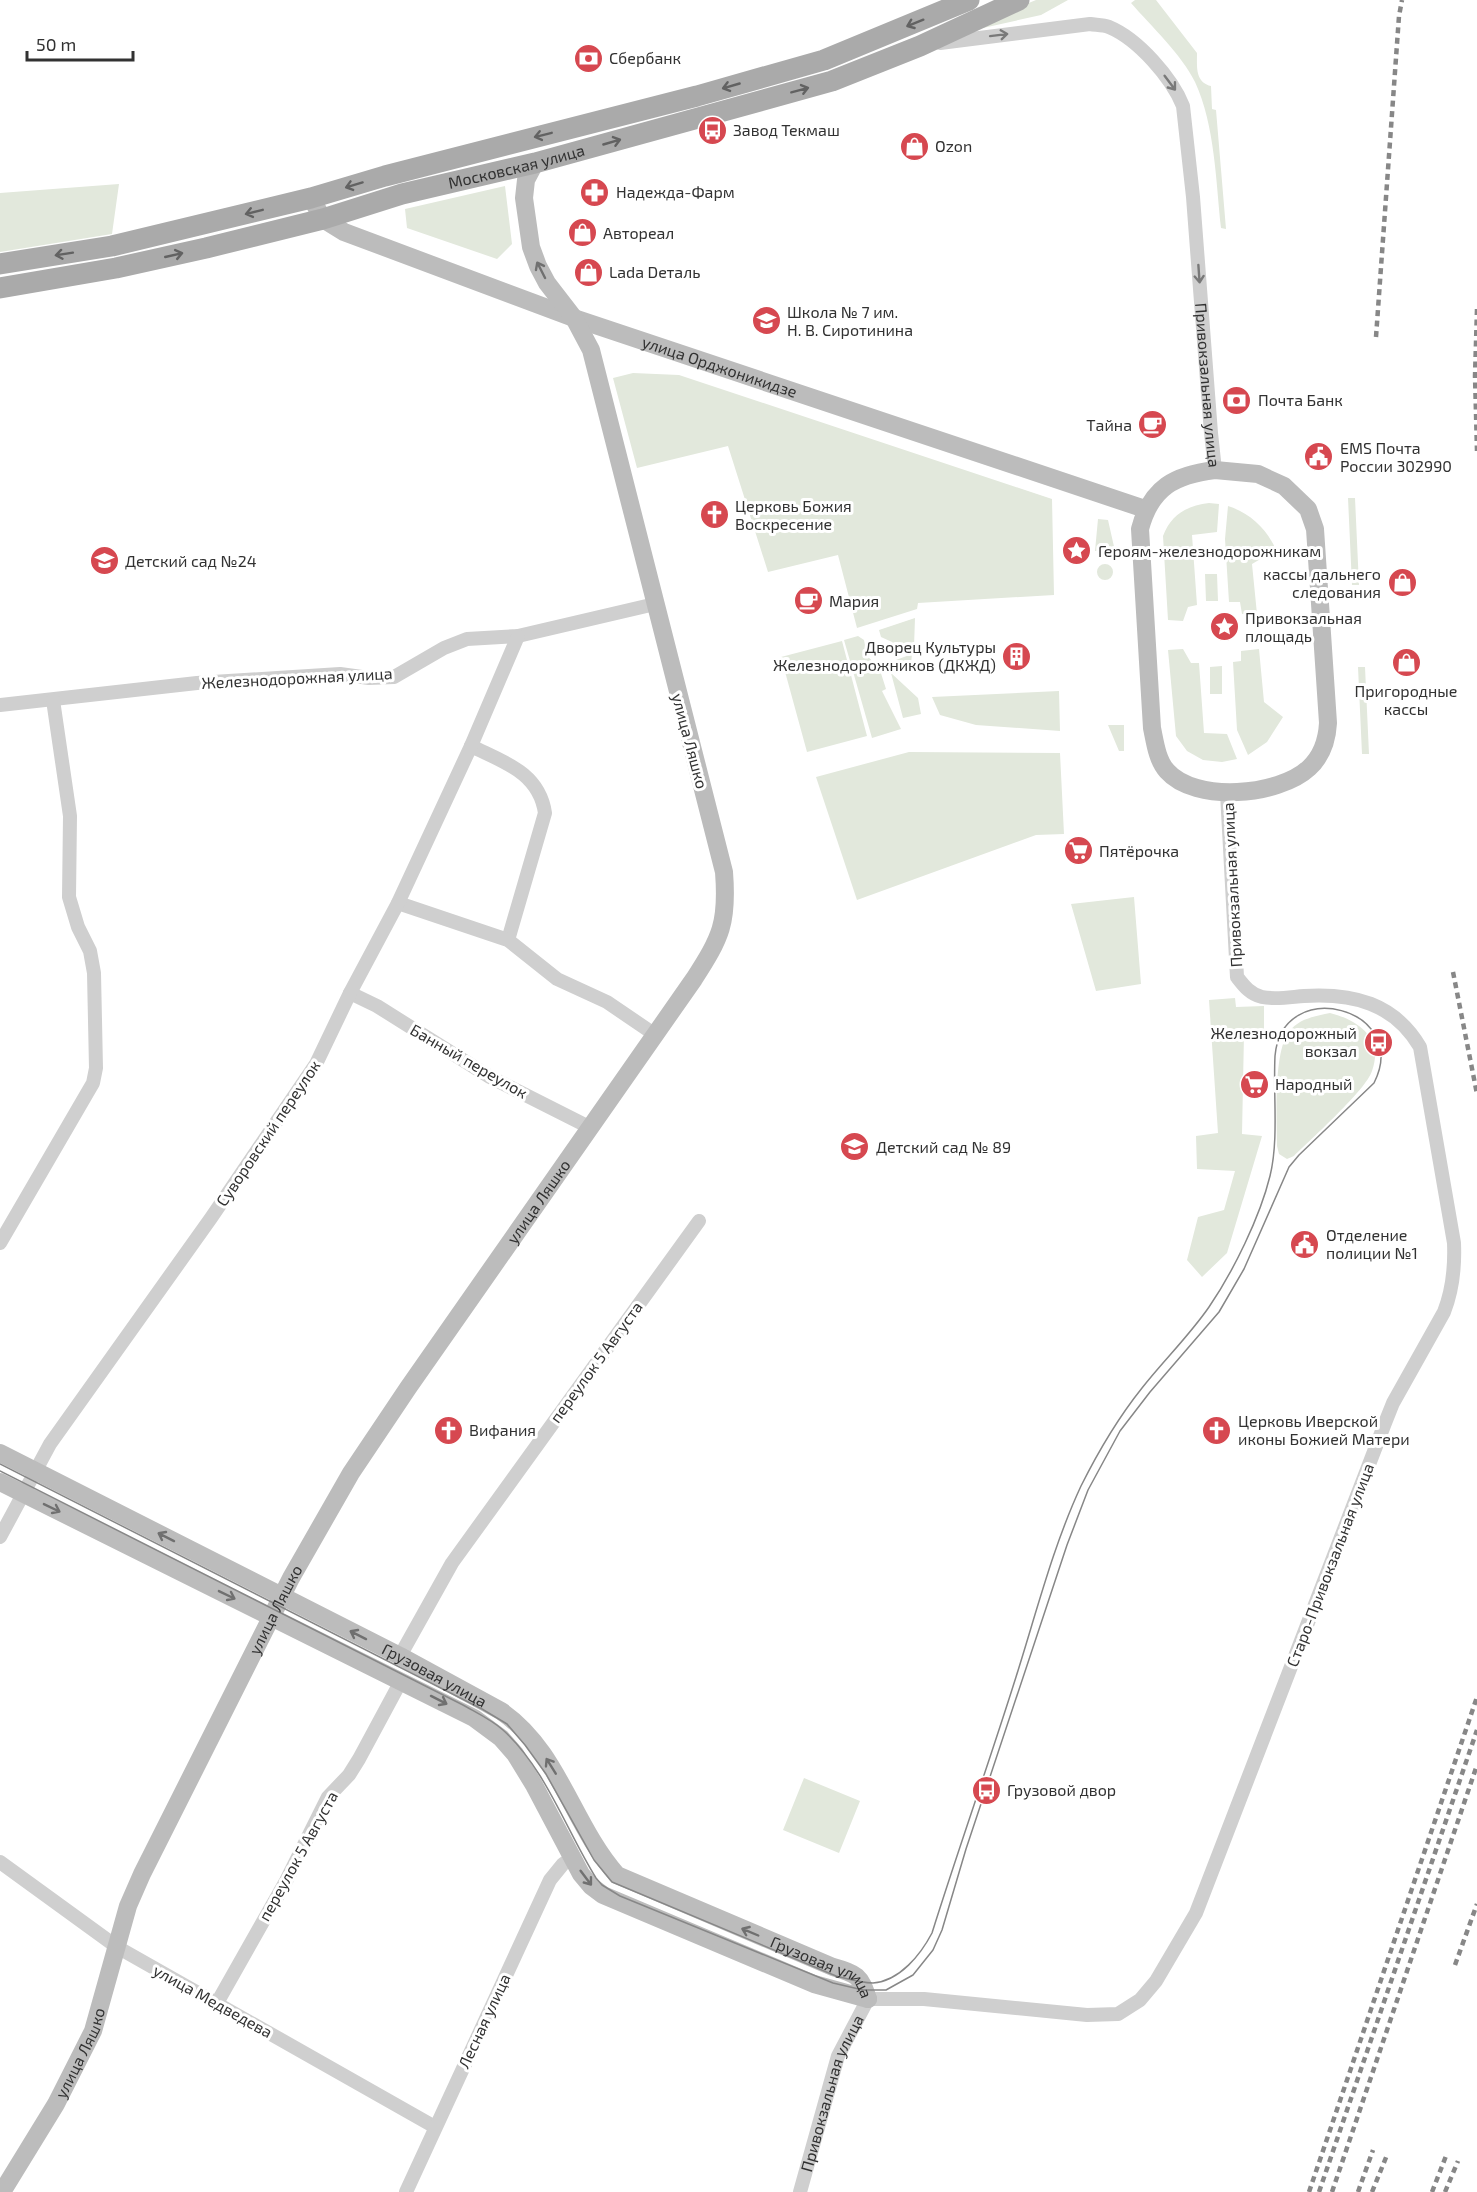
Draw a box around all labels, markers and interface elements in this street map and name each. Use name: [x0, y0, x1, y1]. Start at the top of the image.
one-way arrow: [907, 18, 925, 29]
scale bar: [27, 24, 134, 62]
one-way arrow: [988, 29, 1008, 40]
text: 50 m: [36, 33, 76, 55]
bank icon: Сбербанк: [572, 42, 604, 74]
place label: Сбербанк: [609, 48, 682, 67]
one-way arrow: [1164, 74, 1177, 90]
one-way arrow: [722, 81, 741, 92]
one-way arrow: [790, 83, 809, 95]
bus stop icon: Завод Текмаш: [696, 114, 728, 146]
place label: Завод Текмаш: [733, 120, 840, 139]
one-way arrow: [533, 130, 552, 142]
shop icon: Ozon: [898, 130, 930, 162]
one-way arrow: [602, 135, 621, 147]
place label: Ozon: [935, 136, 972, 155]
street label: Московская улица: [446, 140, 587, 192]
pharmacy icon: Надежда-Фарм: [579, 176, 611, 208]
one-way arrow: [345, 180, 364, 191]
place label: Надежда-Фарм: [616, 182, 735, 201]
one-way arrow: [245, 206, 264, 218]
shop icon: Автореал: [566, 217, 598, 249]
place label: Автореал: [603, 223, 674, 242]
one-way arrow: [54, 249, 74, 260]
one-way arrow: [164, 249, 183, 261]
shop icon: Lada Dеталь: [572, 256, 604, 288]
one-way arrow: [534, 262, 546, 280]
place label: Lada Dеталь: [609, 262, 700, 281]
one-way arrow: [1193, 263, 1204, 283]
place label: Школа № 7 им. Н. В. Сиротинина: [787, 302, 913, 339]
street label: Привокзальная улица: [1192, 302, 1225, 468]
school or university icon: Школа № 7 им. Н. В. Сиротинина: [750, 305, 782, 337]
street label: улица Орджоникидзе: [640, 332, 800, 401]
bank icon: Почта Банк: [1221, 384, 1253, 416]
place label: Почта Банк: [1258, 390, 1343, 409]
cafe icon: Тайна: [1137, 409, 1169, 441]
place label: Тайна: [1086, 415, 1132, 434]
place label: EMS Почта России 302990: [1340, 438, 1452, 475]
public building icon: EMS Почта России 302990: [1303, 441, 1335, 473]
place label: Церковь Божия Воскресение: [735, 496, 852, 533]
church icon: Церковь Божия Воскресение: [698, 499, 730, 531]
place icon: Героям-железнодорожникам: [1061, 535, 1093, 567]
place label: Героям-железнодорожникам: [1098, 541, 1321, 560]
school or university icon: Детский сад №24: [88, 545, 120, 577]
place label: Детский сад №24: [125, 551, 257, 570]
place label: кассы дальнего следования: [1263, 564, 1381, 601]
shop icon: кассы дальнего следования: [1386, 567, 1418, 599]
cafe icon: Мария: [792, 585, 824, 617]
place label: Мария: [829, 591, 879, 610]
place label: Привокзальная площадь: [1245, 608, 1362, 645]
place icon: Привокзальная площадь: [1208, 611, 1240, 643]
place label: Дворец Культуры Железнодорожников (ДКЖД): [773, 637, 996, 674]
building icon: Дворец Культуры Железнодорожников (ДКЖД): [1001, 640, 1033, 672]
shop icon: Пригородные кассы: [1390, 647, 1422, 679]
street label: Железнодорожная улица: [201, 663, 393, 693]
place label: Пригородные кассы: [1355, 681, 1457, 718]
street label: улица Ляшко: [668, 691, 712, 791]
street label: Привокзальная улица: [1218, 802, 1246, 968]
supermarket icon: Пятёрочка: [1062, 835, 1094, 867]
place label: Пятёрочка: [1099, 841, 1179, 860]
street label: Банный переулок: [407, 1019, 532, 1103]
place label: Железнодорожный вокзал: [1210, 1023, 1357, 1060]
bus stop icon: Железнодорожный вокзал: [1362, 1026, 1394, 1058]
street label: Суворовский переулок: [212, 1056, 325, 1210]
supermarket icon: Народный: [1238, 1068, 1270, 1100]
place label: Народный: [1275, 1074, 1352, 1093]
school or university icon: Детский сад № 89: [839, 1131, 871, 1163]
place label: Детский сад № 89: [876, 1137, 1011, 1156]
street label: улица Ляшко: [502, 1156, 574, 1247]
place label: Отделение полиции №1: [1326, 1225, 1418, 1262]
public building icon: Отделение полиции №1: [1289, 1228, 1321, 1260]
street label: переулок 5 Августа: [545, 1297, 647, 1427]
place label: Церковь Иверской иконы Божией Матери: [1238, 1411, 1410, 1448]
church icon: Вифания: [432, 1414, 464, 1446]
church icon: Церковь Иверской иконы Божией Матери: [1201, 1414, 1233, 1446]
place label: Вифания: [469, 1420, 536, 1439]
street label: Старо-Привокзальная улица: [1282, 1460, 1378, 1670]
one-way arrow: [43, 1503, 61, 1514]
one-way arrow: [157, 1531, 175, 1542]
street label: улица Ляшко: [244, 1561, 306, 1658]
one-way arrow: [218, 1589, 236, 1601]
one-way arrow: [350, 1629, 368, 1640]
street label: Грузовая улица: [379, 1639, 490, 1711]
one-way arrow: [430, 1695, 448, 1707]
one-way arrow: [544, 1758, 556, 1775]
bus stop icon: Грузовой двор: [970, 1774, 1002, 1806]
place label: Грузовой двор: [1007, 1780, 1116, 1800]
street label: переулок 5 Августа: [254, 1788, 342, 1924]
one-way arrow: [579, 1870, 592, 1886]
one-way arrow: [741, 1926, 760, 1937]
street label: Грузовая улица: [768, 1932, 877, 2000]
street label: улица Медведева: [150, 1960, 276, 2042]
street label: Лесная улица: [453, 1971, 515, 2071]
street label: улица Ляшко: [51, 2005, 108, 2102]
street label: Привокзальная улица: [796, 2011, 867, 2174]

